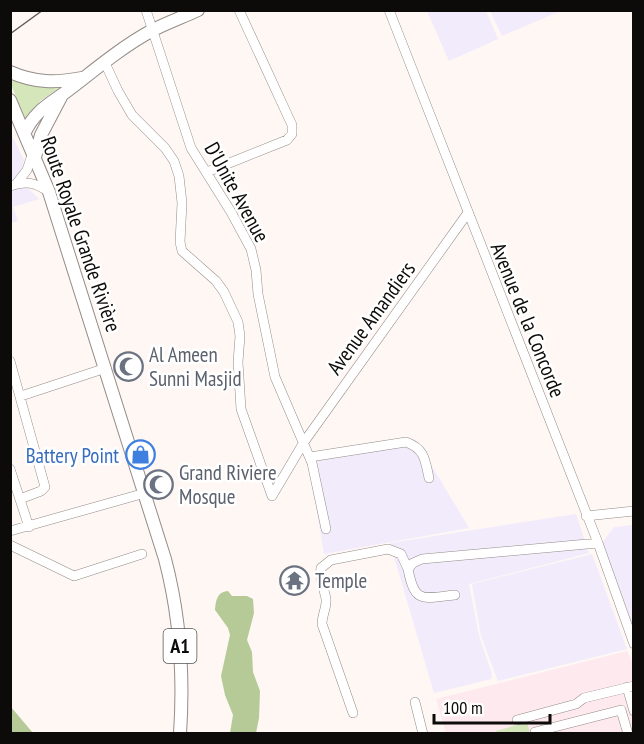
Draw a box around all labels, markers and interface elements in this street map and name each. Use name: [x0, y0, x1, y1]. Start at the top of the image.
street label: Route Royale Grande Rivière: [35, 133, 127, 335]
street label: D'Unite Avenue: [198, 137, 276, 247]
street label: Avenue de la Concorde: [485, 239, 571, 401]
street label: Avenue Amandiers: [321, 256, 421, 380]
place label: Al Ameen Sunni Masjid: [149, 341, 242, 392]
mosque icon: Al Ameen Sunni Masjid: [112, 350, 144, 382]
shop icon: Battery Point: [124, 439, 156, 471]
place label: Battery Point: [26, 442, 119, 469]
place label: Grand Riviere Mosque: [179, 459, 277, 510]
mosque icon: Grand Riviere Mosque: [142, 468, 174, 500]
temple icon: Temple: [278, 564, 310, 596]
place label: Temple: [315, 567, 367, 594]
road number: A1: [164, 629, 196, 663]
scale bar: [434, 687, 550, 725]
text: 100 m: [443, 696, 483, 719]

